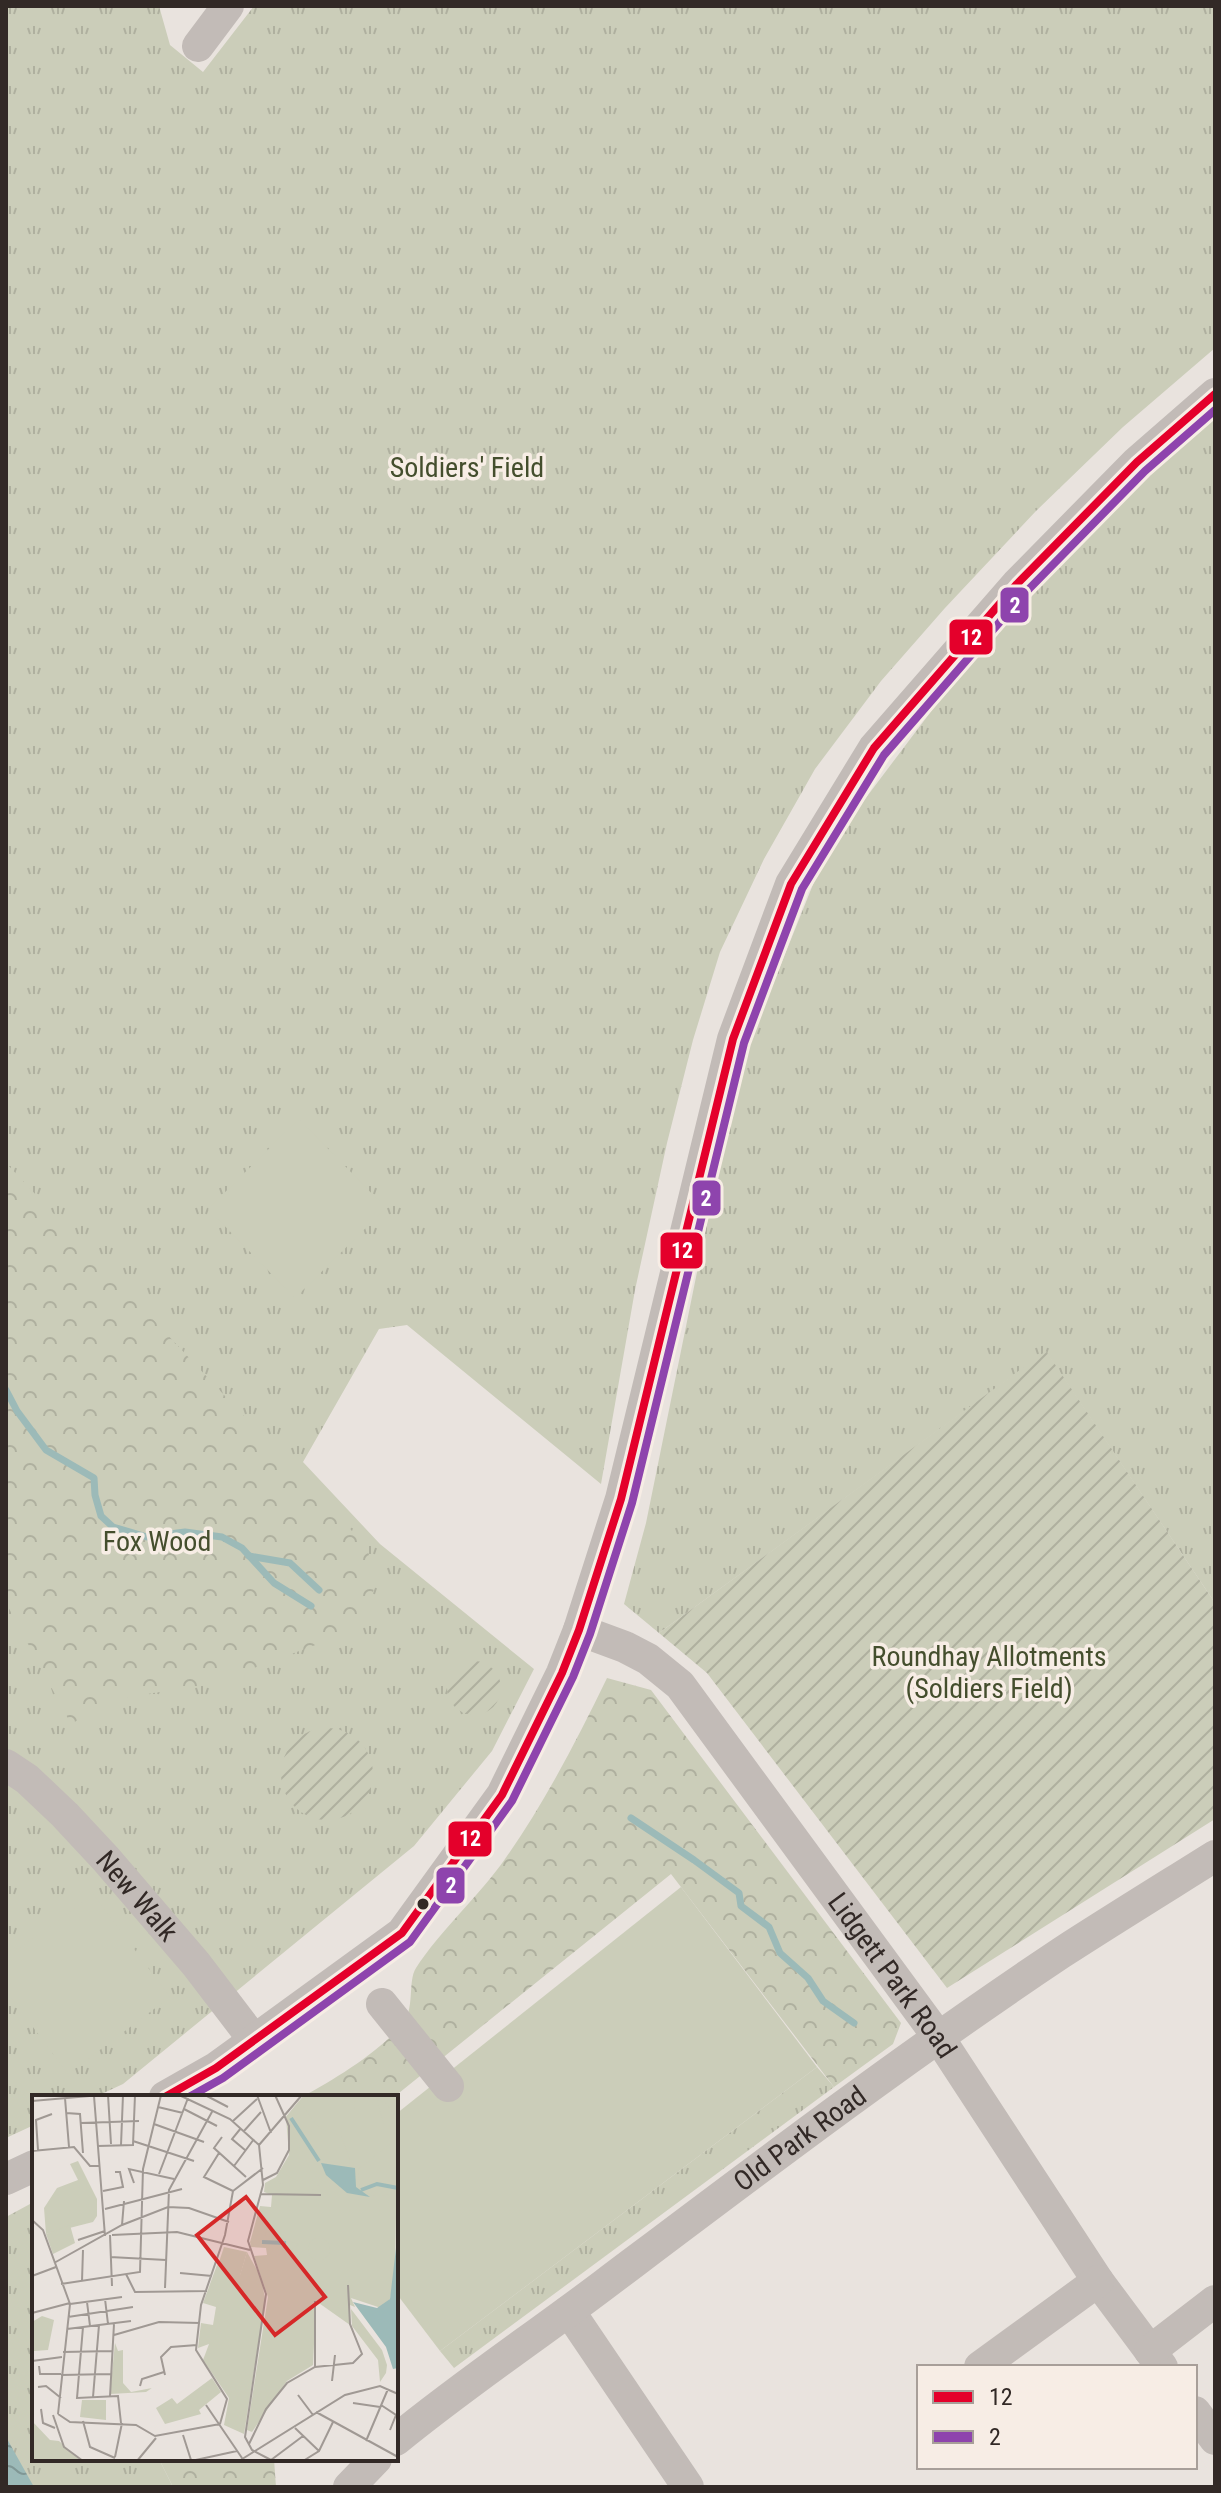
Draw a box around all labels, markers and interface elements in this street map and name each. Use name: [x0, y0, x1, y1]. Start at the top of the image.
park label: Soldiers' Field: [390, 451, 544, 484]
line badge: 2: [999, 586, 1030, 624]
text: 2: [1009, 593, 1021, 618]
line badge: 12: [948, 618, 994, 656]
text: 12: [960, 625, 982, 650]
line badge: 2: [691, 1179, 722, 1217]
text: 2: [700, 1186, 712, 1211]
line badge: 12: [659, 1231, 704, 1270]
text: 12: [671, 1238, 693, 1263]
park label: Fox Wood: [103, 1525, 211, 1558]
park label: Roundhay Allotments (Soldiers Field): [872, 1640, 1106, 1705]
line badge: 12: [447, 1820, 493, 1858]
text: 12: [459, 1826, 481, 1851]
street label: New Walk: [89, 1844, 185, 1948]
line badge: 2: [435, 1866, 466, 1905]
text: 2: [445, 1873, 457, 1898]
street label: Lidgett Park Road: [821, 1886, 963, 2064]
unlabelled marker: [415, 1896, 431, 1912]
street label: Old Park Road: [727, 2079, 873, 2198]
inset map: [32, 2095, 398, 2461]
legend: [917, 2365, 1197, 2469]
text: 12: [989, 2383, 1013, 2411]
text: 2: [989, 2423, 1001, 2451]

